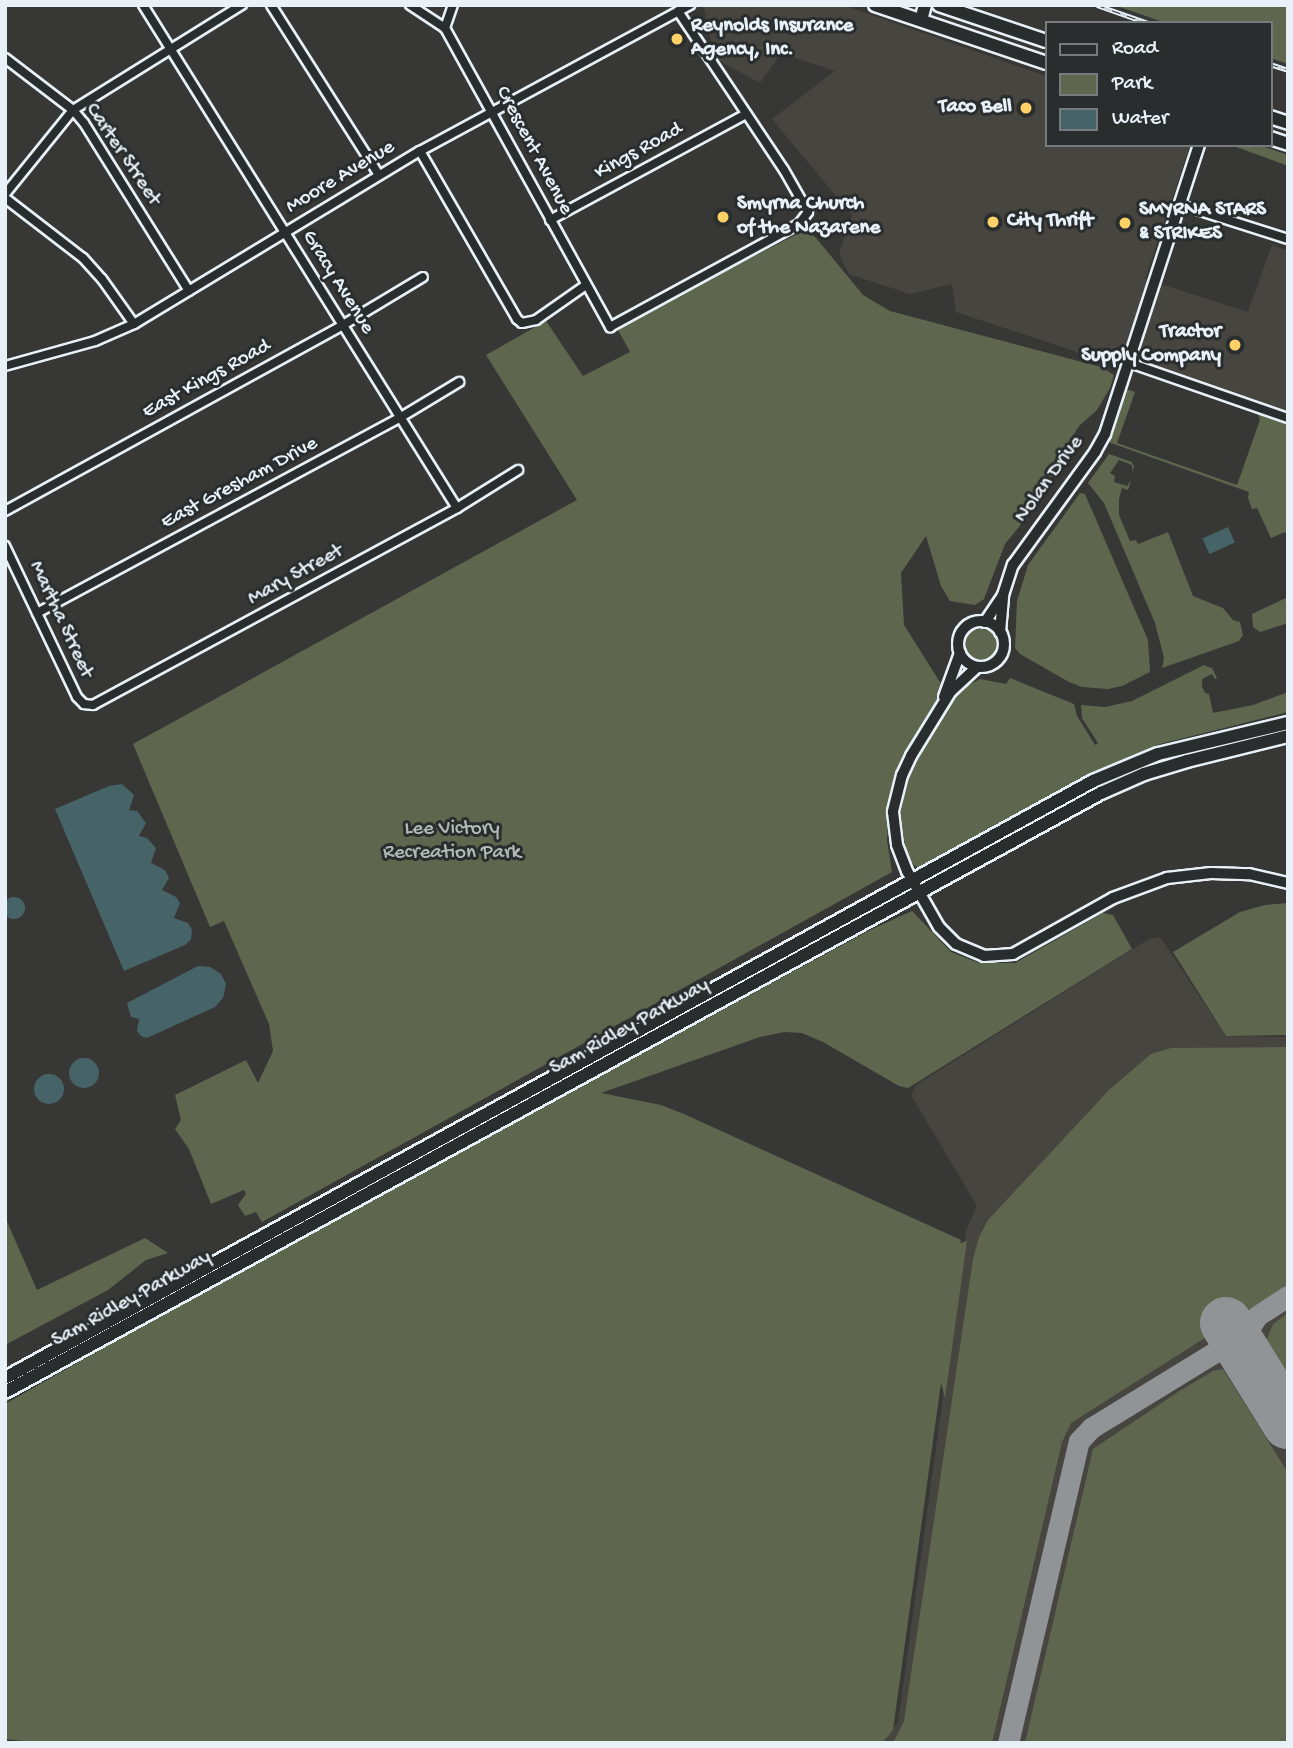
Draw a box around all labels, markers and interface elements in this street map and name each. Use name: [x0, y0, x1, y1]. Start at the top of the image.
place label: Reynolds Insurance Agency, Inc.: [691, 14, 853, 64]
legend: [1044, 21, 1272, 147]
marker: Reynolds Insurance Agency, Inc.: [669, 31, 685, 47]
text: Road: [1112, 37, 1158, 62]
text: Park: [1112, 72, 1152, 97]
street label: Crescent Avenue: [489, 82, 577, 220]
place label: Taco Bell: [938, 95, 1012, 121]
street label: Carter Street: [78, 99, 166, 211]
marker: Taco Bell: [1018, 100, 1034, 116]
text: Water: [1112, 107, 1168, 132]
street label: Kings Road: [591, 118, 687, 186]
street label: Moore Avenue: [282, 136, 400, 220]
place label: Smyrna Church of the Nazarene: [737, 192, 880, 242]
place label: SMYRNA STARS & STRIKES: [1139, 198, 1266, 248]
marker: Smyrna Church of the Nazarene: [715, 209, 731, 225]
place label: City Thrift: [1007, 209, 1093, 235]
marker: City Thrift: [985, 214, 1001, 230]
marker: SMYRNA STARS & STRIKES: [1117, 215, 1133, 231]
street label: Gracy Avenue: [295, 226, 379, 340]
place label: Tractor Supply Company: [1081, 320, 1221, 370]
street label: East Kings Road: [139, 334, 275, 426]
marker: Tractor Supply Company: [1227, 337, 1243, 353]
street label: Nolan Drive: [1010, 431, 1090, 529]
street label: East Gresham Drive: [157, 432, 323, 536]
street label: Mary Street: [244, 540, 348, 612]
street label: Martha Street: [22, 558, 98, 682]
park label: Lee Victory Recreation Park: [383, 817, 521, 867]
street label: Sam Ridley Parkway: [546, 974, 714, 1082]
street label: Sam Ridley Parkway: [48, 1246, 216, 1354]

